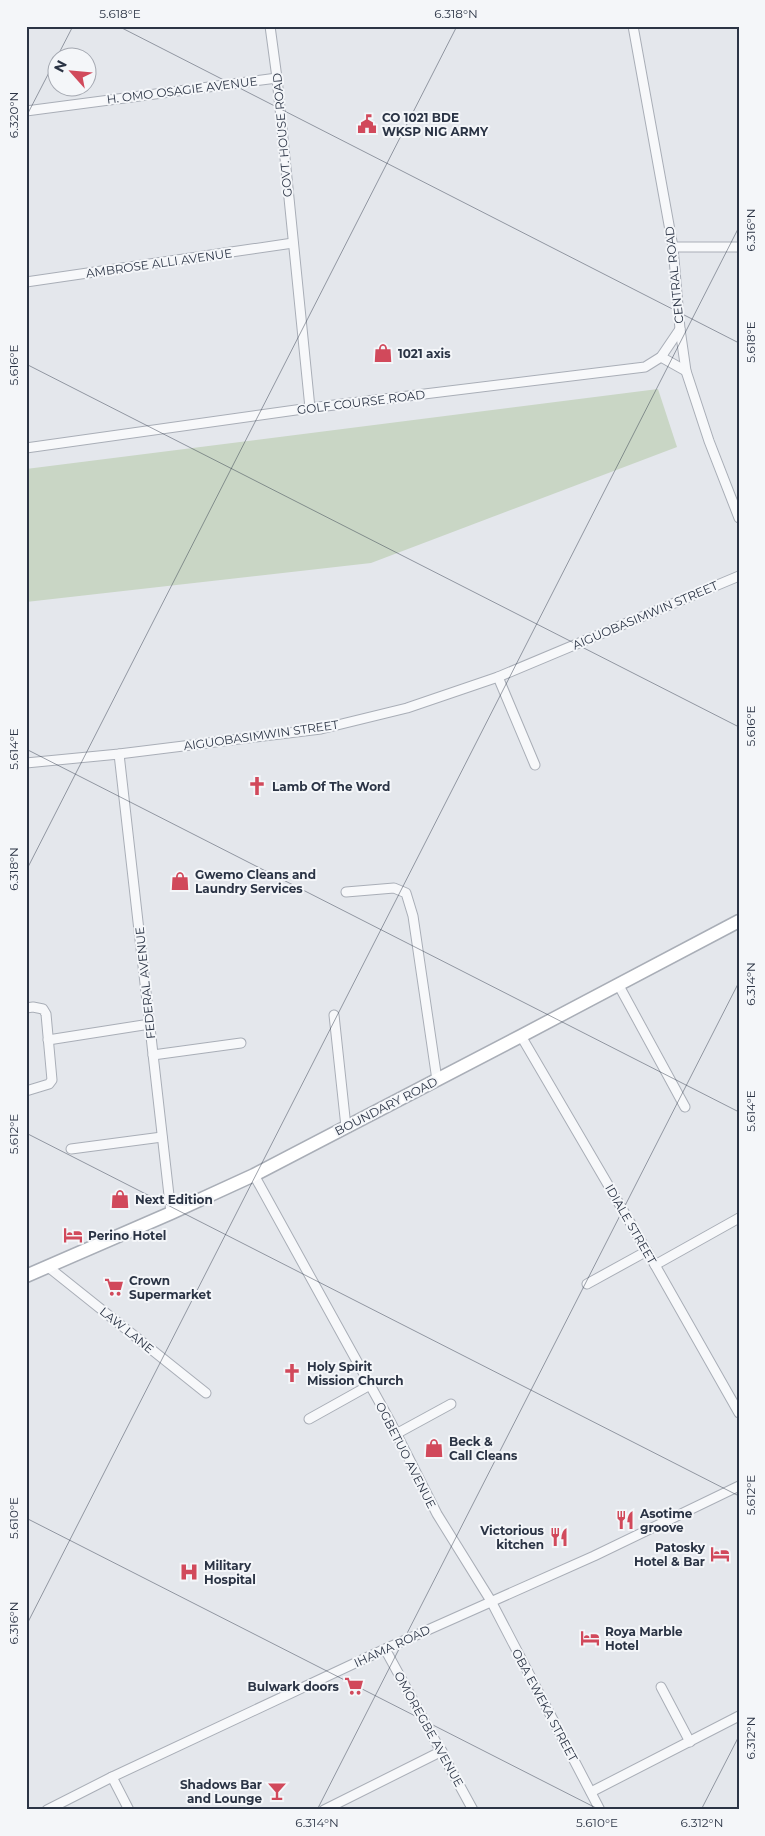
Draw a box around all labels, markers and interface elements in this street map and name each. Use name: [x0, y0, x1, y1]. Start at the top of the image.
text: 5.618°E: [99, 6, 141, 21]
text: 6.318°N: [434, 6, 478, 21]
north arrow: [48, 48, 98, 98]
text: N: [50, 57, 71, 75]
street label: GOVT. HOUSE ROAD: [269, 72, 295, 198]
street label: H. OMO OSAGIE AVENUE: [106, 73, 258, 107]
text: 6.320°N: [6, 92, 21, 138]
place label: CO 1021 BDE WKSP NIG ARMY: [382, 110, 489, 139]
public building icon: CO 1021 BDE WKSP NIG ARMY: [356, 113, 378, 135]
text: 6.316°N: [743, 208, 758, 252]
street label: CENTRAL ROAD: [661, 225, 687, 324]
street label: AMBROSE ALLI AVENUE: [85, 245, 233, 281]
text: 5.618°E: [743, 321, 758, 363]
shop icon: 1021 axis: [372, 342, 394, 364]
text: 5.616°E: [6, 345, 21, 385]
place label: 1021 axis: [398, 346, 451, 361]
street label: GOLF COURSE ROAD: [296, 387, 426, 417]
street label: AIGUOBASIMWIN STREET: [570, 577, 720, 652]
text: 5.616°E: [743, 706, 758, 746]
street label: AIGUOBASIMWIN STREET: [183, 717, 340, 753]
text: 5.614°E: [6, 728, 21, 770]
church icon: Lamb Of The Word: [246, 775, 268, 797]
place label: Lamb Of The Word: [272, 779, 390, 794]
text: 6.318°N: [6, 847, 21, 891]
place label: Gwemo Cleans and Laundry Services: [195, 867, 316, 896]
shop icon: Gwemo Cleans and Laundry Services: [169, 870, 191, 892]
street label: FEDERAL AVENUE: [132, 926, 158, 1040]
text: 6.314°N: [743, 962, 758, 1006]
street label: BOUNDARY ROAD: [332, 1074, 440, 1138]
text: 5.614°E: [743, 1090, 758, 1132]
text: 5.612°E: [6, 1114, 21, 1154]
street label: IDIALE STREET: [602, 1181, 660, 1267]
shop icon: Next Edition: [109, 1188, 131, 1210]
place label: Next Edition: [135, 1192, 213, 1207]
hotel icon: Perino Hotel: [62, 1224, 84, 1246]
place label: Perino Hotel: [88, 1228, 166, 1243]
place label: Crown Supermarket: [129, 1273, 212, 1302]
supermarket icon: Crown Supermarket: [103, 1276, 125, 1298]
street label: LAW LANE: [97, 1304, 157, 1356]
place label: Holy Spirit Mission Church: [307, 1359, 404, 1388]
church icon: Holy Spirit Mission Church: [281, 1362, 303, 1384]
street label: OGBETUO AVENUE: [373, 1399, 439, 1511]
place label: Beck & Call Cleans: [449, 1434, 518, 1463]
shop icon: Beck & Call Cleans: [423, 1437, 445, 1459]
text: 5.612°E: [743, 1475, 758, 1515]
text: 5.610°E: [6, 1497, 21, 1539]
place label: Asotime groove: [639, 1506, 693, 1535]
restaurant icon: Asotime groove: [614, 1509, 636, 1531]
place label: Victorious kitchen: [479, 1523, 545, 1552]
restaurant icon: Victorious kitchen: [548, 1526, 570, 1548]
place label: Patosky Hotel & Bar: [634, 1540, 706, 1569]
hotel icon: Patosky Hotel & Bar: [709, 1543, 731, 1565]
place label: Military Hospital: [204, 1558, 256, 1587]
hospital icon: Military Hospital: [178, 1561, 200, 1583]
text: 6.316°N: [6, 1601, 21, 1645]
street label: IHAMA ROAD: [352, 1622, 433, 1670]
place label: Roya Marble Hotel: [605, 1624, 683, 1653]
hotel icon: Roya Marble Hotel: [579, 1627, 601, 1649]
street label: OBA EWEKA STREET: [509, 1646, 581, 1764]
street label: OMOREGBE AVENUE: [391, 1669, 467, 1789]
supermarket icon: Bulwark doors: [343, 1675, 365, 1697]
place label: Bulwark doors: [248, 1679, 340, 1694]
text: 6.312°N: [743, 1717, 758, 1759]
place label: Shadows Bar and Lounge: [180, 1777, 262, 1806]
bar icon: Shadows Bar and Lounge: [266, 1780, 288, 1802]
text: 6.314°N: [295, 1815, 339, 1830]
text: 5.610°E: [576, 1815, 618, 1830]
text: 6.312°N: [681, 1815, 723, 1830]

